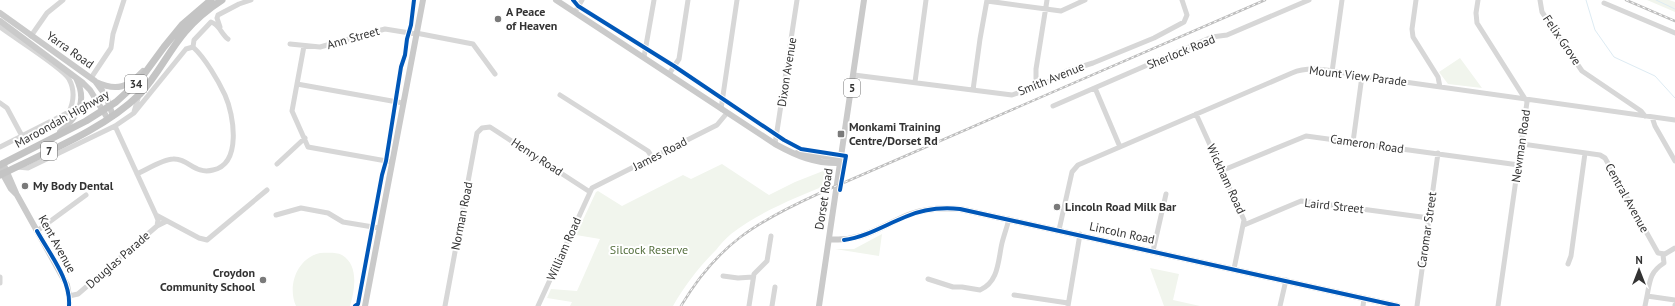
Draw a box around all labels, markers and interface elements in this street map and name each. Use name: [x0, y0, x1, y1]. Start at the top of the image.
place label: A Peace of Heaven: [506, 4, 557, 33]
street label: Felix Grove: [1540, 12, 1585, 68]
marker: A Peace of Heaven: [493, 14, 503, 24]
street label: Ann Street: [325, 23, 381, 52]
street label: Yarra Road: [44, 28, 97, 71]
street label: Sherlock Road: [1144, 31, 1217, 72]
street label: Dixon Avenue: [774, 36, 799, 108]
street label: Smith Avenue: [1015, 58, 1086, 99]
street label: Mount View Parade: [1308, 62, 1408, 89]
road number: 34: [125, 75, 147, 93]
road number: 5: [844, 79, 860, 97]
street label: Maroondah Highway: [12, 86, 112, 151]
street label: Newman Road: [1508, 108, 1533, 183]
place label: Monkami Training Centre/Dorset Rd: [849, 119, 941, 148]
marker: Monkami Training Centre/Dorset Rd: [836, 129, 846, 139]
street label: Cameron Road: [1329, 131, 1405, 156]
street label: James Road: [629, 133, 689, 174]
street label: Henry Road: [509, 134, 566, 179]
road number: 7: [41, 142, 57, 160]
street label: Wickham Road: [1204, 142, 1249, 216]
street label: Central Avenue: [1602, 160, 1653, 235]
street label: Dorset Road: [811, 167, 836, 231]
place label: My Body Dental: [33, 178, 114, 193]
street label: Norman Road: [448, 180, 475, 251]
marker: My Body Dental: [20, 181, 30, 191]
street label: Caromar Street: [1414, 191, 1439, 269]
street label: Laird Street: [1304, 195, 1364, 216]
place label: Lincoln Road Milk Bar: [1065, 199, 1177, 214]
marker: Lincoln Road Milk Bar: [1052, 202, 1062, 212]
street label: Kent Avenue: [35, 212, 79, 275]
street label: William Road: [543, 215, 584, 283]
street label: Lincoln Road: [1088, 218, 1156, 247]
street label: Douglas Parade: [83, 228, 153, 291]
park label: Silcock Reserve: [610, 242, 688, 257]
north arrow: [1619, 250, 1659, 290]
text: N: [1635, 253, 1643, 267]
place label: Croydon Community School: [160, 265, 255, 294]
marker: Croydon Community School: [258, 275, 268, 285]

